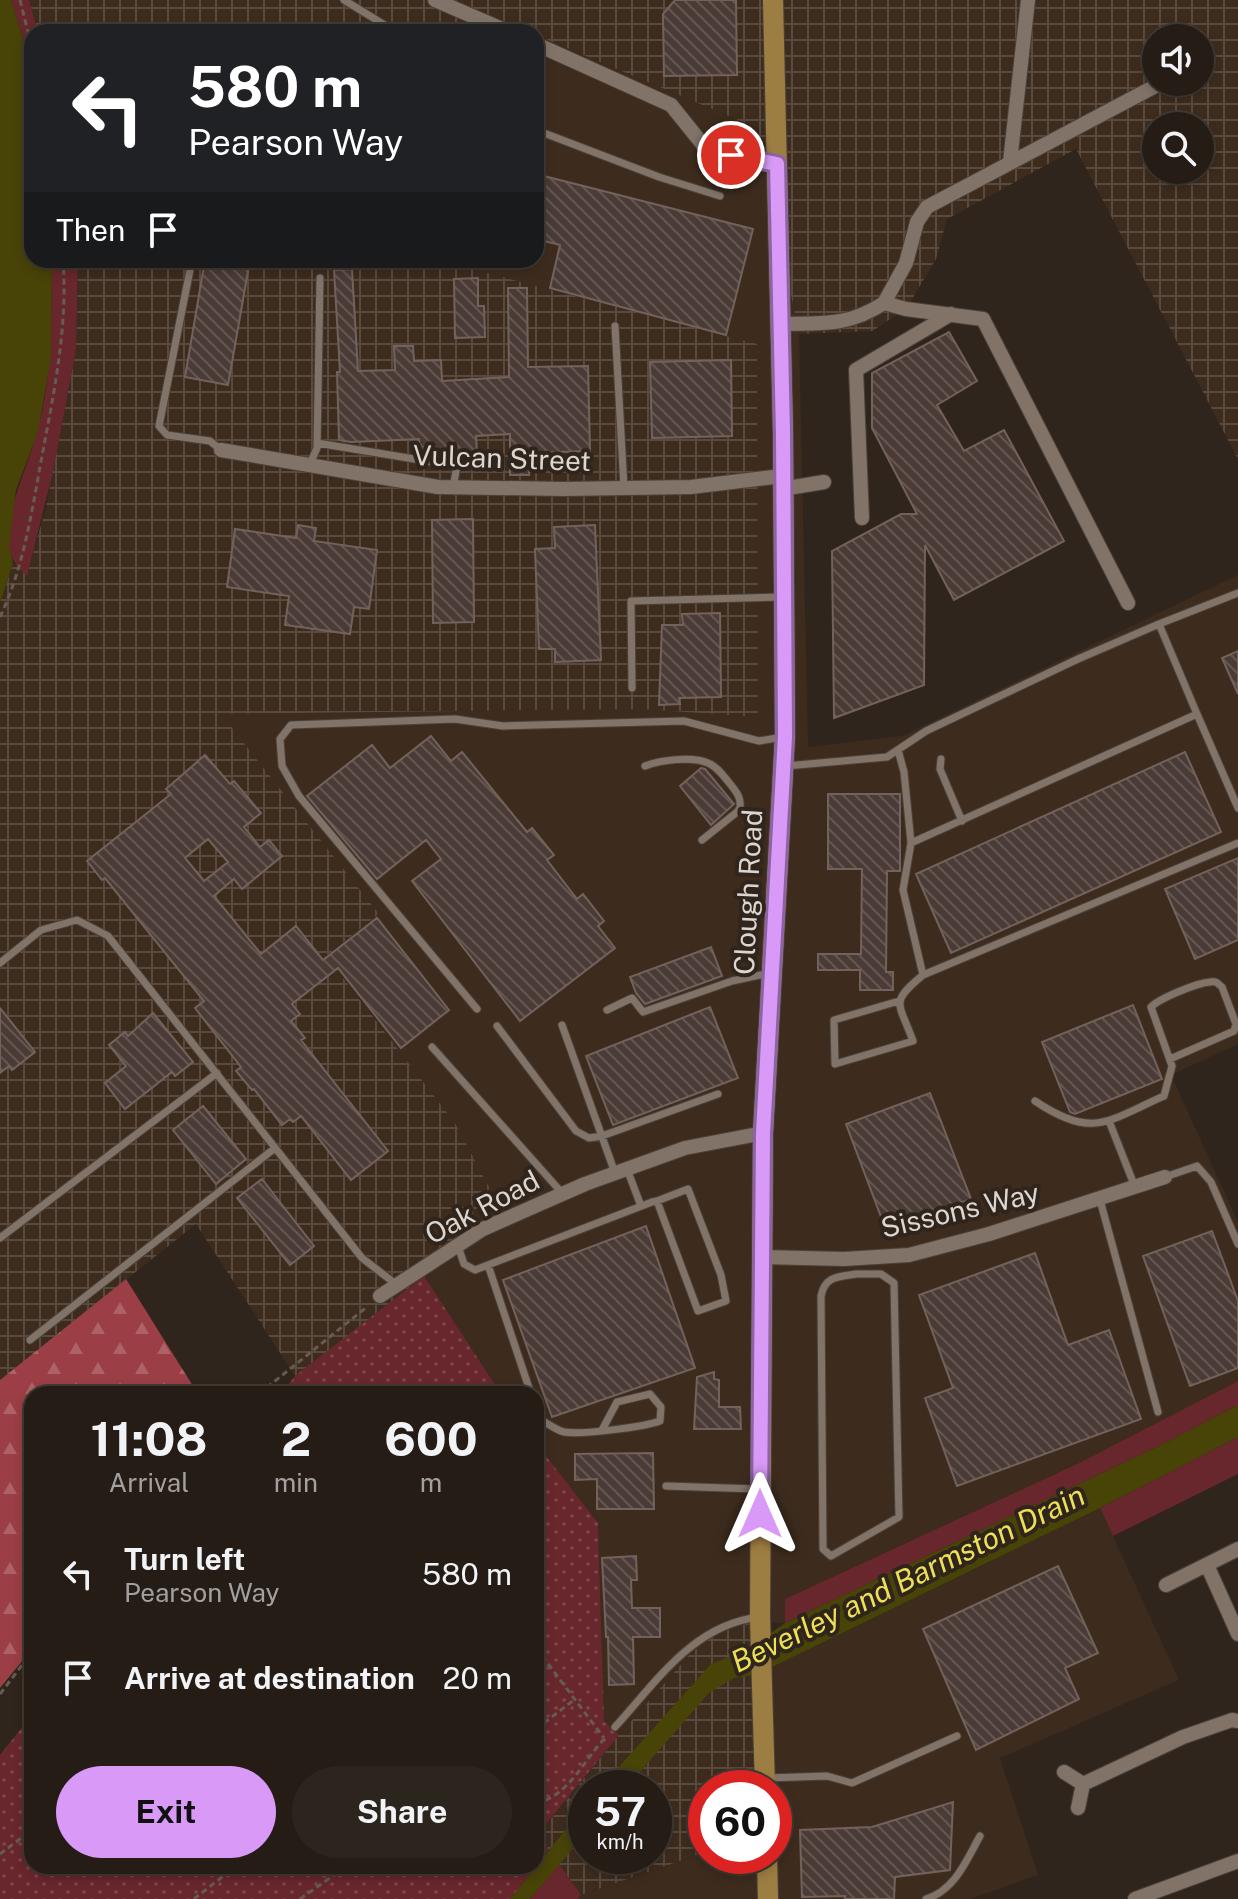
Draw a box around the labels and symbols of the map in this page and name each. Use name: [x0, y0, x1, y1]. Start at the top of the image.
pin: [697, 121, 765, 189]
street label: Vulcan Street: [412, 438, 592, 477]
street label: Clough Road: [727, 808, 768, 976]
street label: Oak Road: [419, 1163, 545, 1250]
street label: Sissons Way: [877, 1175, 1042, 1244]
position arrow: [718, 1472, 802, 1556]
water label: Beverley and Barmston Drain: [725, 1477, 1090, 1680]
speed limit sign: 60: [688, 1770, 792, 1874]

